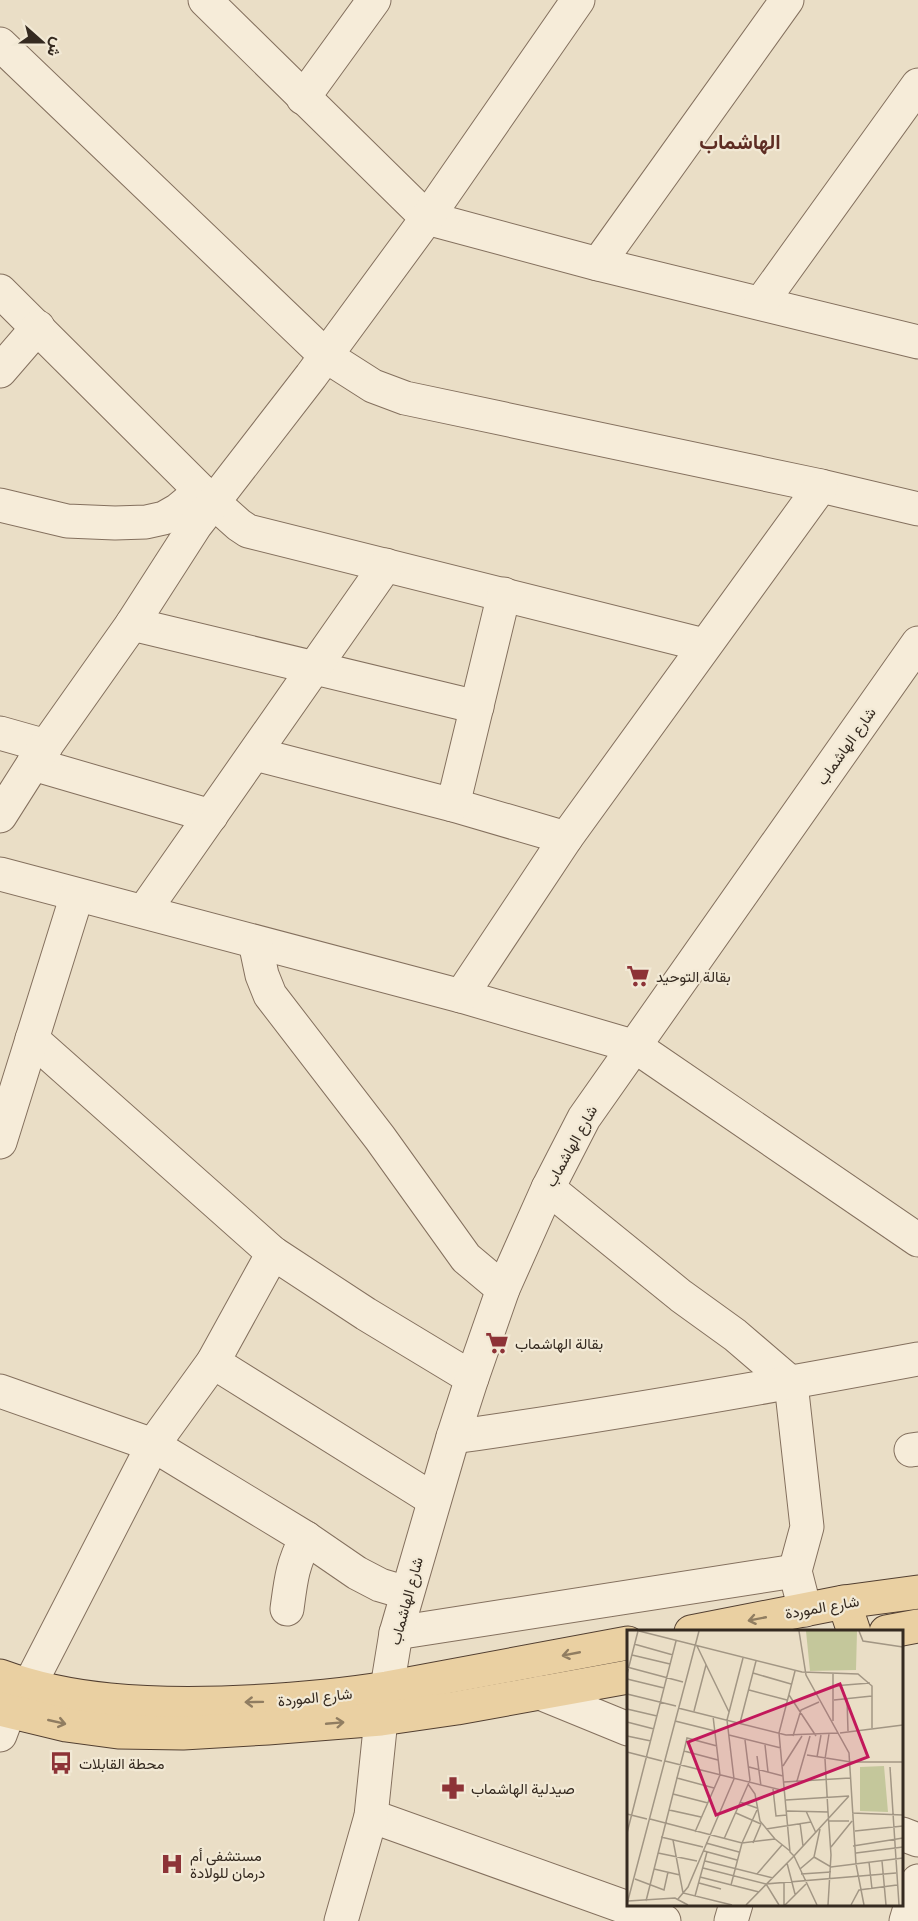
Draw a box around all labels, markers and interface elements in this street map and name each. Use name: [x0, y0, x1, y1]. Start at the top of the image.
north arrow: [12, 12, 72, 72]
text: ش: [43, 35, 69, 60]
district label: الهاشماب: [699, 128, 781, 155]
street label: شارع الهاشماب: [812, 703, 881, 790]
supermarket icon: بقالة التوحيد: [625, 963, 651, 989]
place label: بقالة التوحيد: [656, 967, 731, 986]
street label: شارع الهاشماب: [541, 1102, 603, 1191]
supermarket icon: بقالة الهاشماب: [484, 1330, 510, 1356]
place label: بقالة الهاشماب: [515, 1334, 603, 1353]
street label: شارع الهاشماب: [385, 1555, 429, 1648]
street label: شارع الموردة: [783, 1591, 861, 1625]
one-way arrow: [748, 1614, 767, 1625]
inset map: [627, 1630, 903, 1906]
one-way arrow: [562, 1649, 581, 1660]
street label: شارع الموردة: [277, 1684, 354, 1712]
one-way arrow: [244, 1696, 264, 1708]
one-way arrow: [47, 1717, 66, 1729]
one-way arrow: [324, 1717, 344, 1728]
bus stop icon: محطة القابلات: [48, 1750, 74, 1776]
place label: محطة القابلات: [79, 1754, 164, 1773]
pharmacy icon: صيدلية الهاشماب: [440, 1775, 466, 1801]
place label: صيدلية الهاشماب: [471, 1779, 575, 1798]
place label: مستشفى أم درمان للولادة: [190, 1846, 265, 1882]
hospital icon: مستشفى أم درمان للولادة: [159, 1851, 185, 1877]

